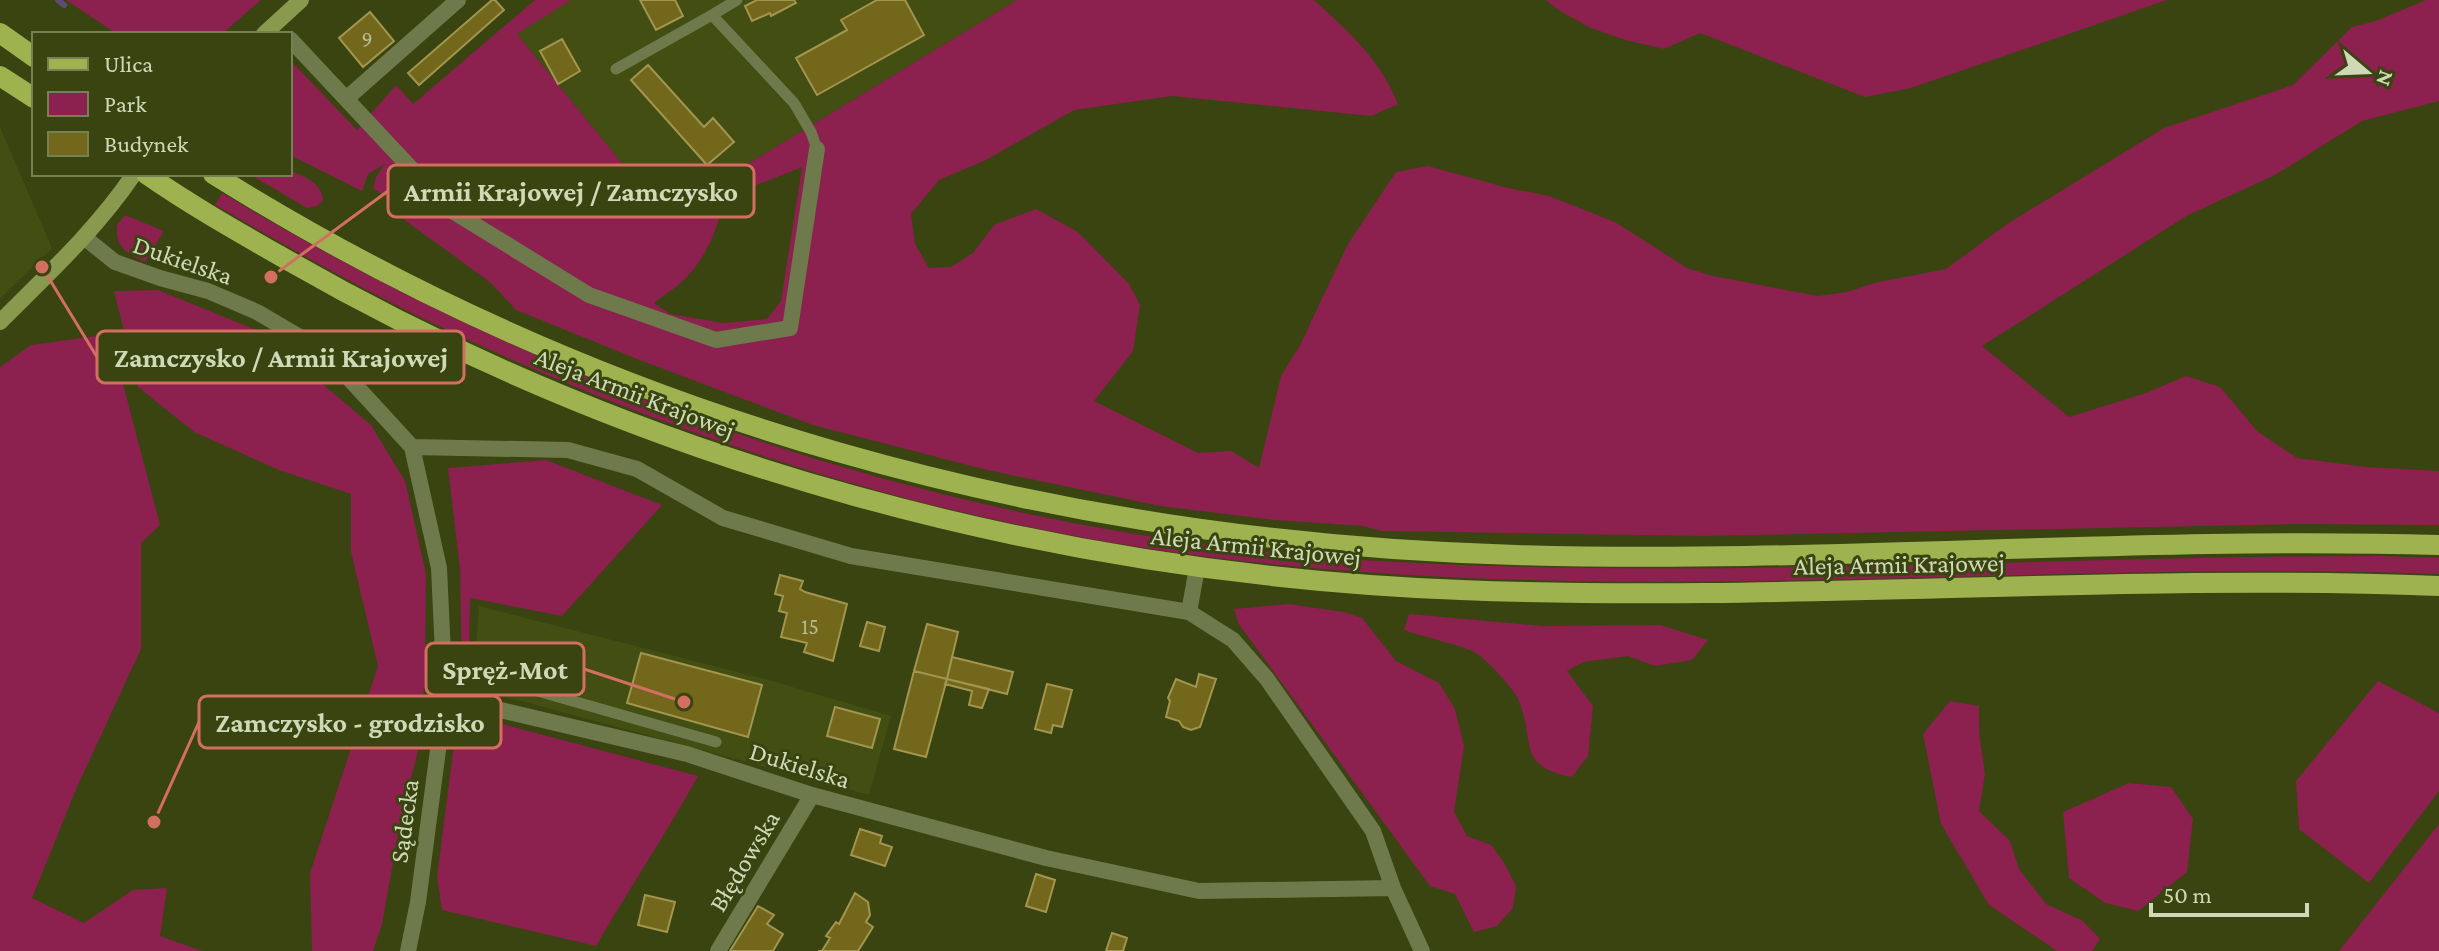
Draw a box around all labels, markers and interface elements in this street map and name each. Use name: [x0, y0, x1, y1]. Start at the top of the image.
house number: 9: [361, 27, 373, 52]
legend: [32, 32, 292, 176]
north arrow: [2327, 32, 2407, 112]
text: Ulica: [104, 50, 153, 77]
text: N: [2371, 67, 2400, 90]
text: Park: [104, 90, 147, 117]
text: Budynek: [104, 130, 189, 157]
callout: Armii Krajowej / Zamczysko: [388, 165, 754, 217]
text: Armii Krajowej / Zamczysko: [403, 176, 738, 207]
street label: Dukielska: [129, 230, 236, 291]
callout: Zamczysko / Armii Krajowej: [97, 331, 464, 383]
text: Zamczysko / Armii Krajowej: [114, 342, 448, 373]
street label: Aleja Armii Krajowej: [531, 342, 739, 445]
street label: Aleja Armii Krajowej: [1149, 521, 1363, 572]
street label: Aleja Armii Krajowej: [1793, 548, 2005, 581]
house number: 15: [801, 614, 819, 639]
callout: Spręż-Mot: [426, 643, 584, 695]
text: Spręż-Mot: [442, 654, 569, 685]
callout: Zamczysko - grodzisko: [199, 696, 501, 748]
text: Zamczysko - grodzisko: [215, 707, 485, 738]
street label: Dukielska: [746, 737, 853, 794]
street label: Sądecka: [384, 777, 425, 865]
street label: Błędowska: [703, 806, 786, 917]
scale bar: [2151, 867, 2307, 917]
text: 50 m: [2163, 881, 2212, 908]

